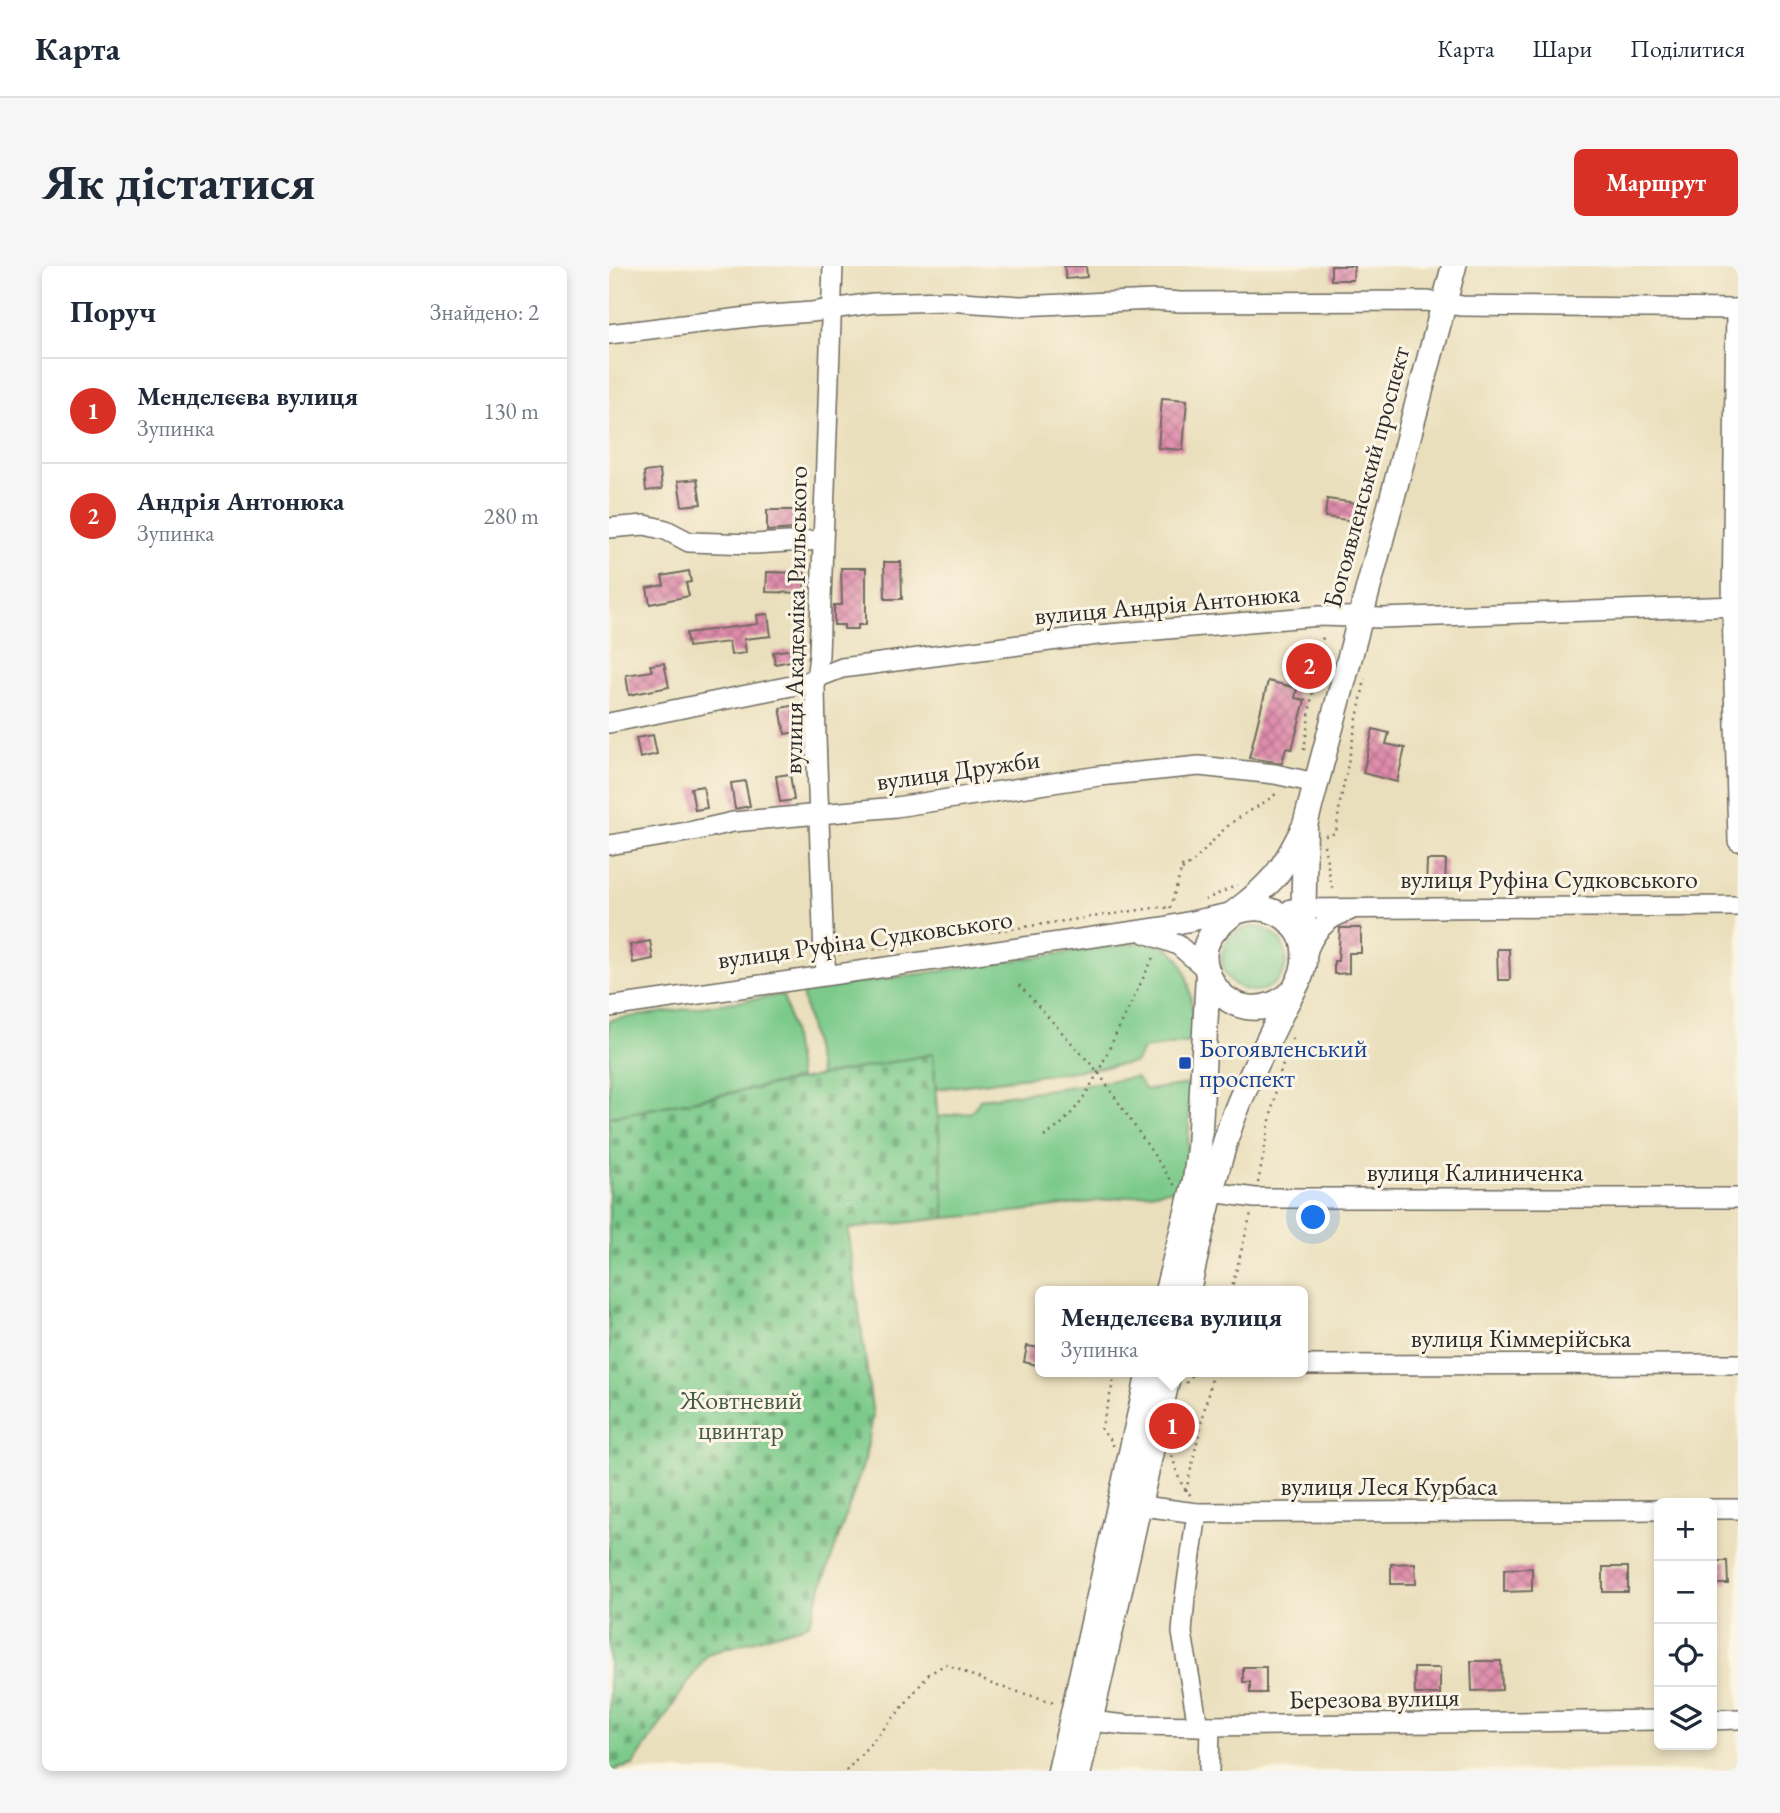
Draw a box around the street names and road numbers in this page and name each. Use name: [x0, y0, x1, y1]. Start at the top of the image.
street label: Богоявленський проспект: [1315, 342, 1417, 612]
street label: вулиця Академіка Рильського: [775, 465, 815, 775]
street label: вулиця Андрія Антонюка: [1033, 575, 1302, 633]
street label: вулиця Дружби: [874, 742, 1042, 798]
street label: вулиця Руфіна Судковського: [1400, 862, 1698, 896]
street label: вулиця Руфіна Судковського: [715, 901, 1015, 977]
street label: вулиця Калиниченка: [1367, 1155, 1584, 1189]
street label: вулиця Кіммерійська: [1411, 1321, 1632, 1355]
street label: вулиця Леся Курбаса: [1280, 1469, 1498, 1503]
street label: Березова вулиця: [1288, 1680, 1460, 1716]

